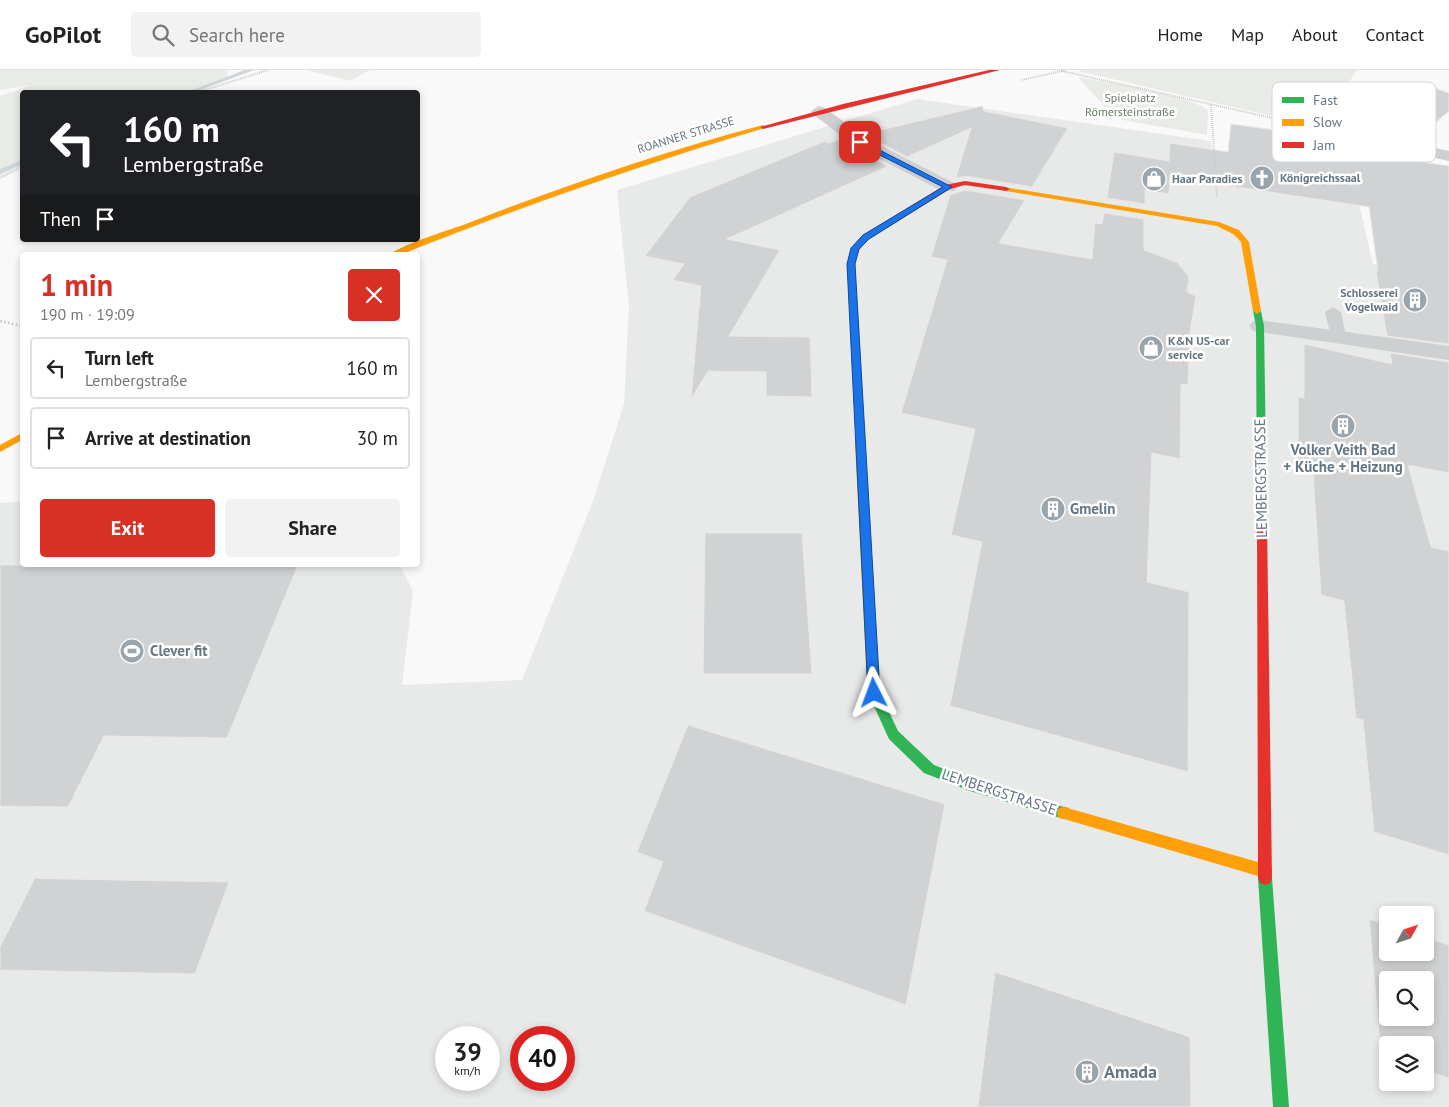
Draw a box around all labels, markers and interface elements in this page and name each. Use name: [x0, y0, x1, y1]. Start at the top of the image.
search box: [131, 12, 481, 57]
text: GoPilot: [25, 19, 101, 50]
icon: search: [149, 21, 177, 49]
text: Search here: [189, 23, 285, 47]
text: Home: [1157, 23, 1203, 46]
text: Map: [1231, 23, 1264, 46]
text: About: [1292, 23, 1338, 46]
text: Contact: [1366, 23, 1424, 46]
legend: [1272, 82, 1436, 162]
park label: Spielplatz Römersteinstraße: [1085, 90, 1175, 119]
text: Fast: [1313, 91, 1338, 109]
text: 160 m: [123, 106, 220, 152]
icon: left: [40, 110, 105, 175]
street label: ROANNER STRASSE: [636, 113, 736, 156]
text: Slow: [1313, 113, 1343, 131]
pin: [839, 121, 881, 163]
icon: arrive: [846, 128, 874, 156]
text: Jam: [1312, 136, 1335, 154]
text: Lembergstraße: [123, 150, 264, 178]
church icon: Königreichssaal: [1249, 165, 1275, 191]
shop icon: Haar Paradies: [1141, 166, 1167, 192]
place label: Königreichssaal: [1280, 170, 1361, 185]
place label: Haar Paradies: [1172, 171, 1242, 186]
icon: arrive: [91, 205, 119, 233]
text: Then: [40, 207, 81, 231]
text: 1 min: [40, 265, 113, 304]
button: close: [348, 269, 400, 321]
place label: Schlosserei Vogelwaid: [1340, 285, 1398, 314]
building icon: Schlosserei Vogelwaid: [1402, 287, 1428, 313]
text: 190 m · 19:09: [40, 304, 135, 324]
place label: K&N US-car service: [1168, 333, 1230, 362]
shop icon: K&N US-car service: [1138, 335, 1164, 361]
text: Turn left: [85, 346, 154, 370]
icon: left: [42, 354, 70, 382]
text: 160 m: [346, 356, 398, 380]
text: Lembergstraße: [85, 370, 187, 390]
building icon: Volker Veith Bad + Küche + Heizung: [1330, 413, 1356, 439]
street label: LEMBERGSTRASSE: [1250, 418, 1271, 538]
icon: arrive: [42, 424, 70, 452]
text: Arrive at destination: [85, 426, 251, 450]
text: 30 m: [357, 426, 398, 450]
place label: Volker Veith Bad + Küche + Heizung: [1283, 440, 1403, 476]
building icon: Gmelin: [1040, 496, 1066, 522]
button: Exit: [40, 499, 215, 557]
button: Share: [225, 499, 400, 557]
place label: Gmelin: [1070, 499, 1115, 518]
sports icon: Clever fit: [119, 638, 145, 664]
place label: Clever fit: [150, 641, 208, 660]
position arrow: [847, 666, 899, 718]
street label: LEMBERGSTRASSE: [939, 764, 1059, 819]
north arrow: [1379, 906, 1434, 961]
map controls: [1379, 906, 1434, 1091]
button: search: [1379, 971, 1434, 1026]
speed limit sign: 40: [510, 1026, 575, 1091]
text: 39: [453, 1036, 482, 1068]
button: layers: [1379, 1036, 1434, 1091]
building icon: Amada: [1074, 1059, 1100, 1085]
place label: Amada: [1104, 1060, 1157, 1083]
text: km/h: [454, 1063, 481, 1078]

